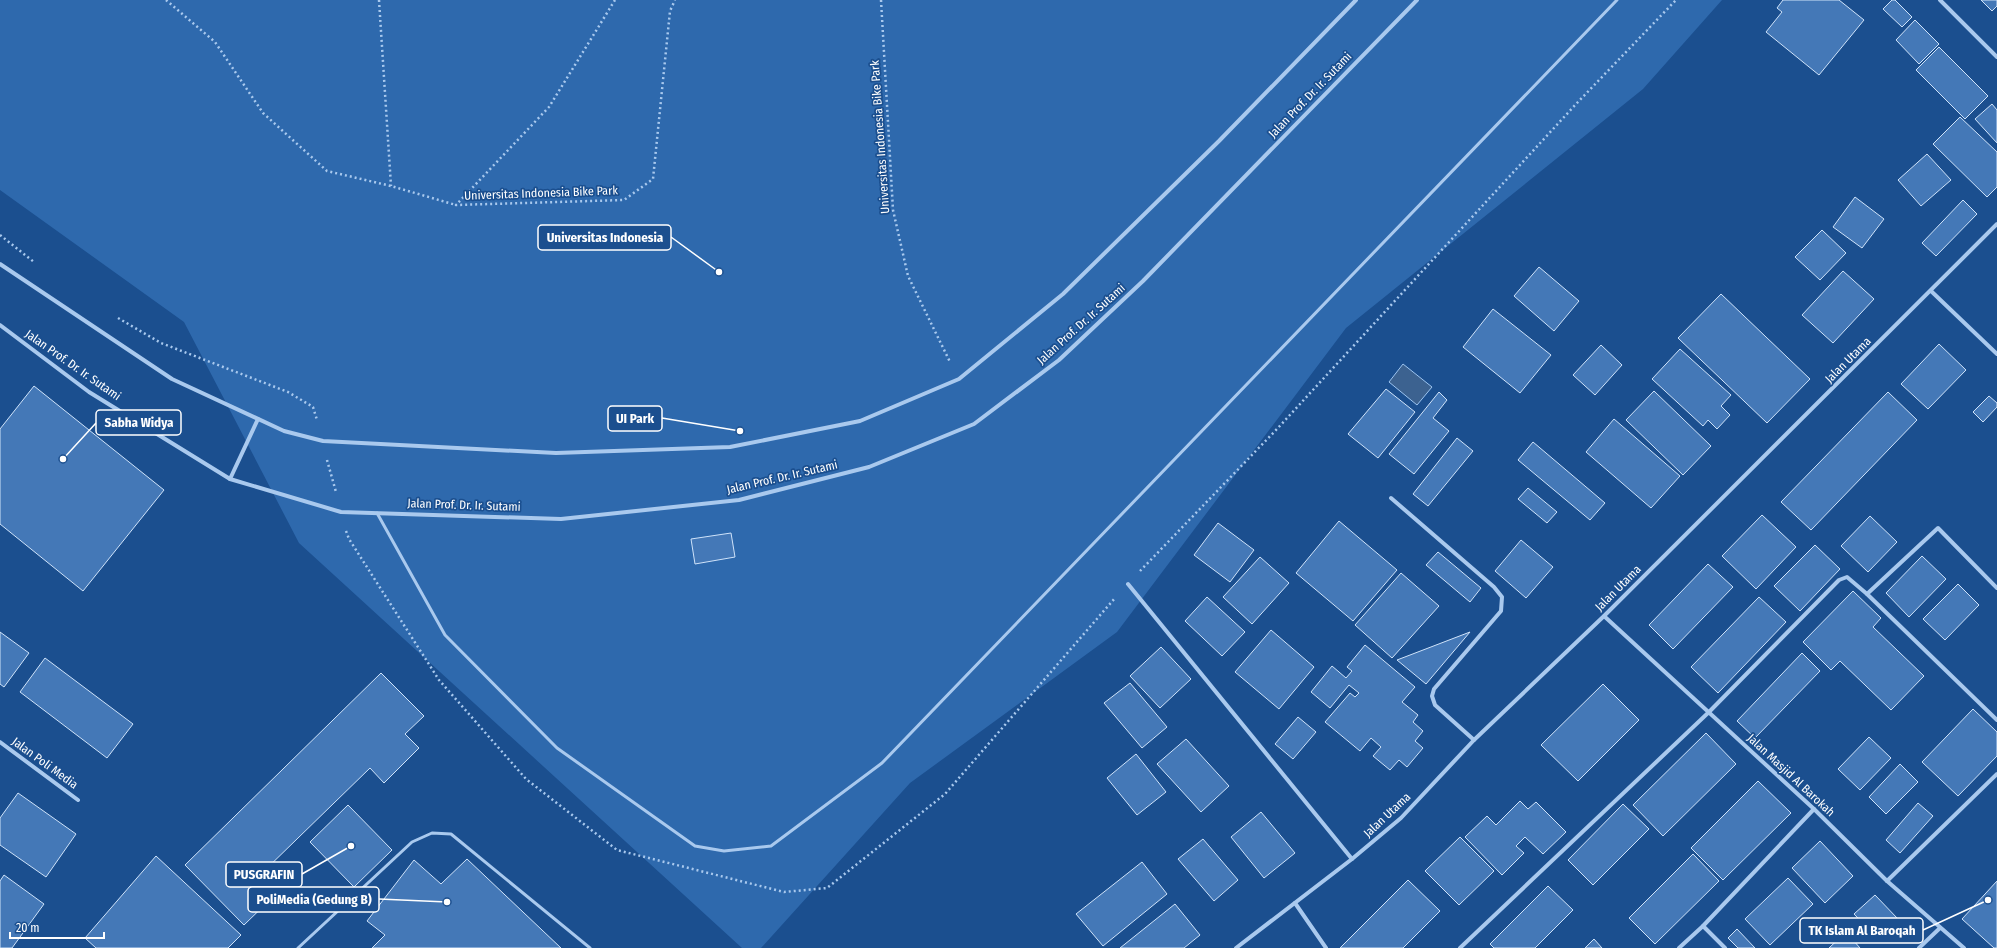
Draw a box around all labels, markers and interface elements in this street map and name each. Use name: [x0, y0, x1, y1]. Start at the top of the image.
street label: Jalan Prof. Dr. Ir. Sutami: [1266, 49, 1354, 141]
street label: Universitas Indonesia Bike Park: [868, 59, 892, 214]
street label: Universitas Indonesia Bike Park: [464, 183, 619, 203]
callout: Universitas Indonesia: [538, 225, 671, 250]
text: Universitas Indonesia: [547, 230, 664, 245]
street label: Jalan Prof. Dr. Ir. Sutami: [1034, 281, 1128, 367]
street label: Jalan Prof. Dr. Ir. Sutami: [23, 327, 123, 403]
street label: Jalan Utama: [1822, 334, 1874, 386]
callout: UI Park: [608, 406, 662, 431]
callout: Sabha Widya: [96, 410, 181, 435]
text: UI Park: [616, 411, 654, 426]
text: Sabha Widya: [104, 415, 174, 430]
street label: Jalan Prof. Dr. Ir. Sutami: [725, 457, 839, 497]
street label: Jalan Prof. Dr. Ir. Sutami: [407, 496, 521, 514]
street label: Jalan Utama: [1592, 562, 1644, 614]
street label: Jalan Masjid Al Barokah: [1744, 731, 1838, 819]
street label: Jalan Poli Media: [9, 734, 81, 792]
street label: Jalan Utama: [1361, 790, 1413, 840]
callout: PUSGRAFIN: [226, 862, 302, 887]
text: PUSGRAFIN: [234, 867, 294, 882]
callout: PoliMedia (Gedung B): [248, 887, 379, 912]
text: PoliMedia (Gedung B): [256, 892, 372, 907]
scale bar: [10, 914, 104, 940]
callout: TK Islam Al Baroqah: [1800, 918, 1923, 943]
text: 20 m: [16, 921, 40, 935]
text: TK Islam Al Baroqah: [1808, 923, 1916, 938]

